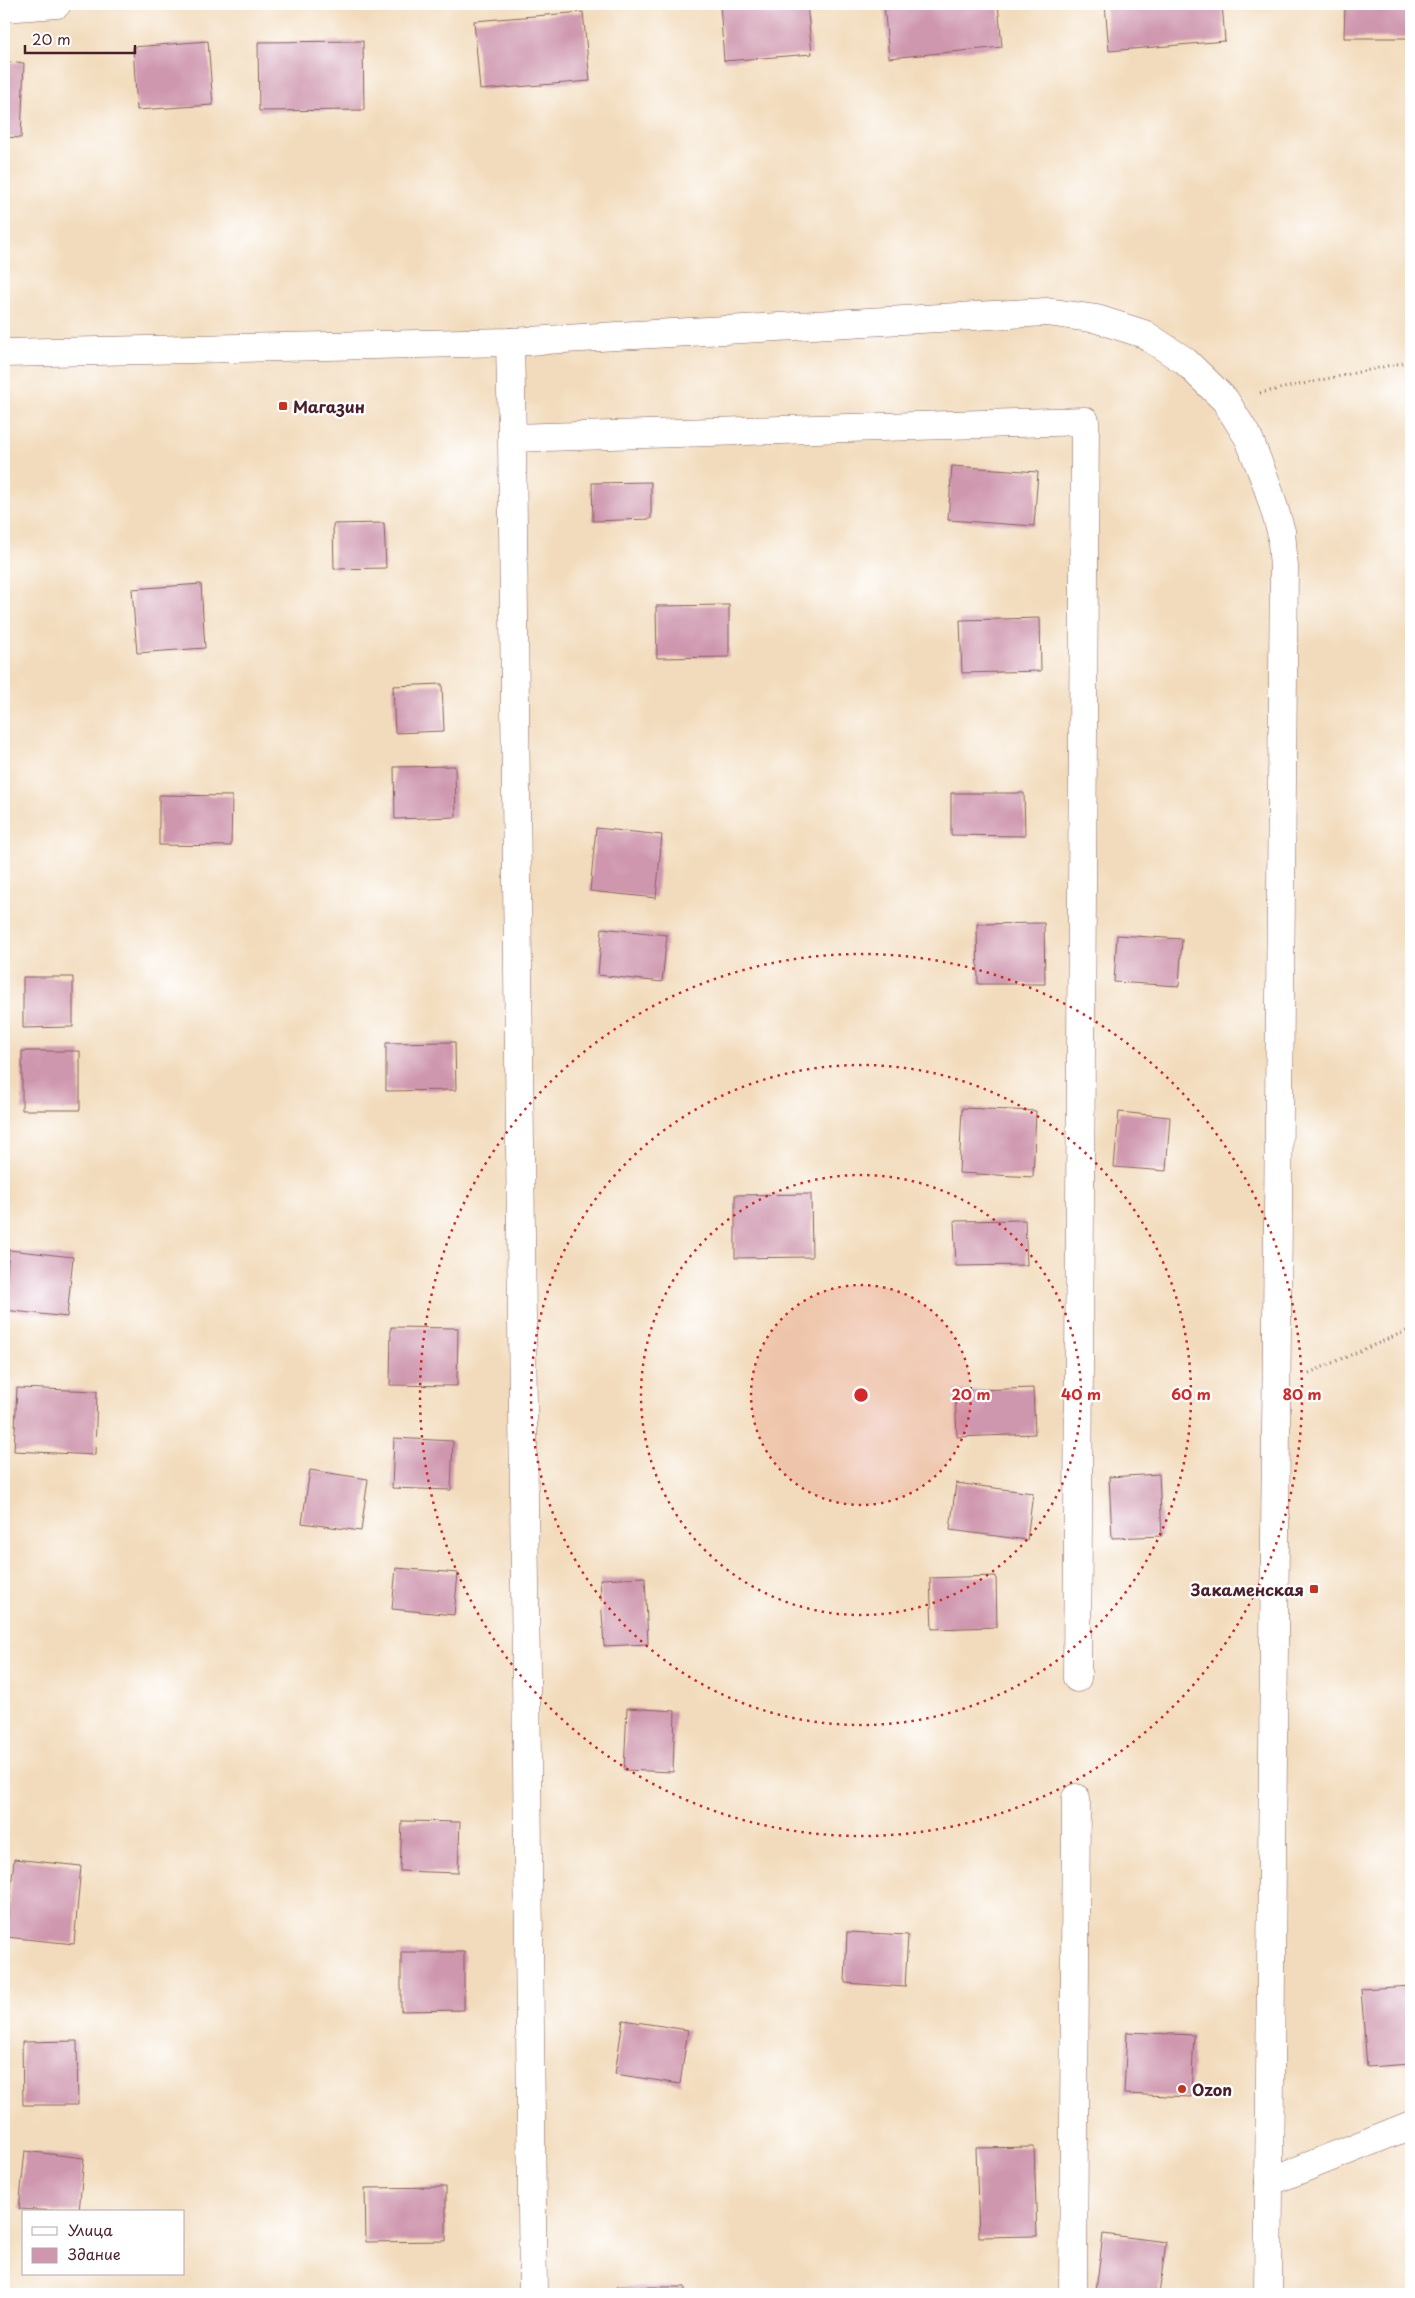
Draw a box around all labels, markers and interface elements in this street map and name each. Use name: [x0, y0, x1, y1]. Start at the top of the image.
scale bar: [25, 22, 135, 54]
text: 20 m: [32, 27, 71, 50]
place label: Магазин: [293, 394, 365, 418]
marker: Магазин: [277, 400, 289, 412]
text: 20 m: [952, 1382, 990, 1405]
text: 40 m: [1061, 1382, 1101, 1405]
text: 60 m: [1171, 1382, 1211, 1405]
text: 80 m: [1282, 1382, 1322, 1405]
centre of rings: [852, 1386, 870, 1404]
place label: Закаменская: [1190, 1577, 1304, 1601]
marker: Закаменская: [1308, 1583, 1320, 1595]
place label: Ozon: [1192, 2077, 1232, 2101]
marker: Ozon: [1176, 2083, 1188, 2095]
legend: [22, 2210, 185, 2276]
text: Улица: [68, 2218, 113, 2241]
text: Здание: [68, 2242, 121, 2265]

